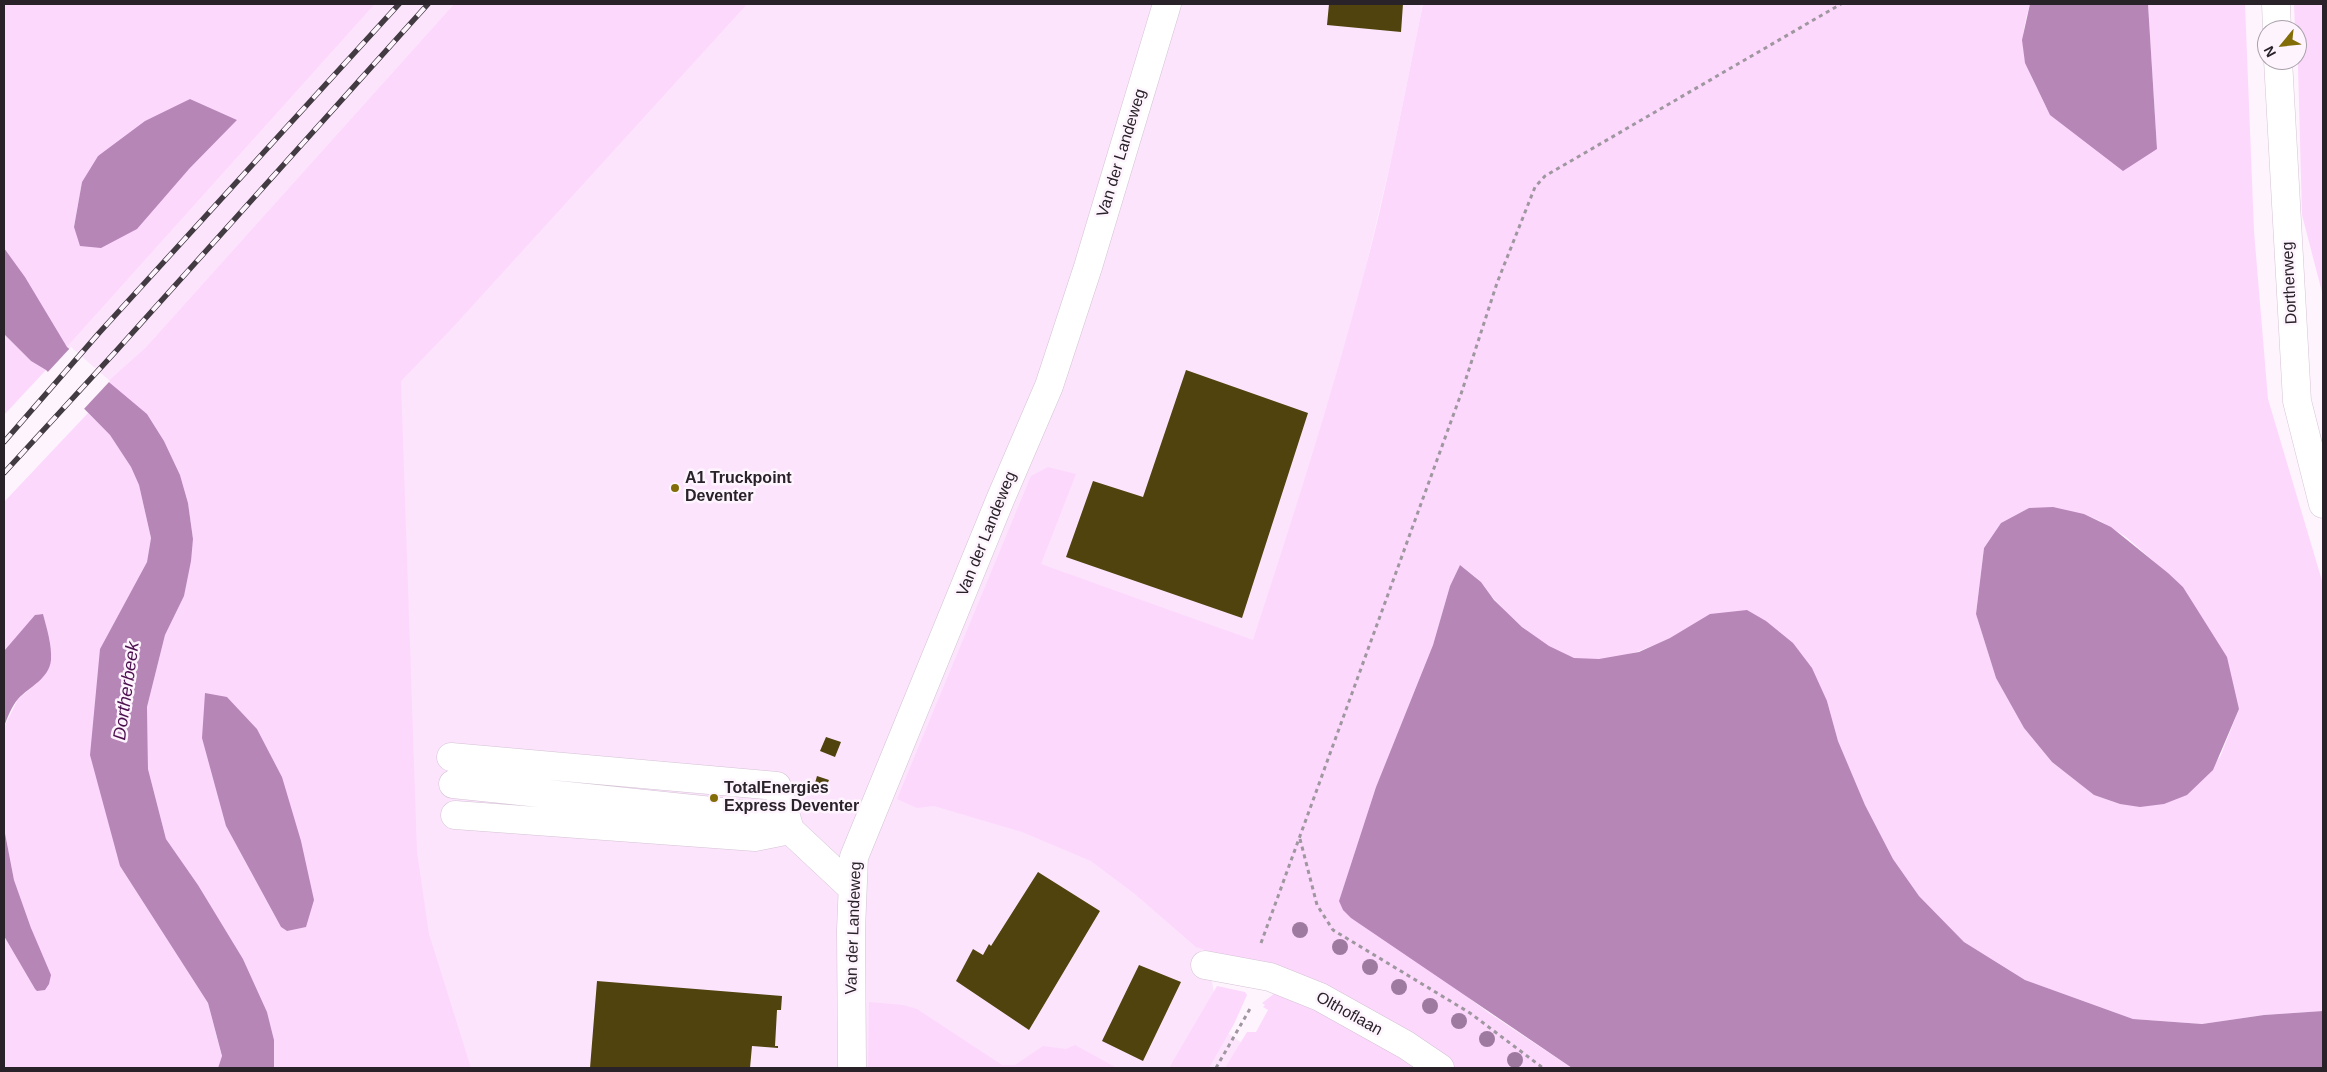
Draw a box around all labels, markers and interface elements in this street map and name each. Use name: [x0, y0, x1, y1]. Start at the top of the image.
north arrow: [2257, 20, 2307, 70]
text: N: [2260, 43, 2279, 60]
street label: Van der Landeweg: [1093, 87, 1151, 219]
street label: Dortherweg: [2278, 241, 2302, 325]
place label: A1 Truckpoint Deventer: [685, 469, 792, 507]
street label: Van der Landeweg: [953, 469, 1021, 599]
marker: A1 Truckpoint Deventer: [669, 482, 681, 494]
water label: Dortherbeek: [109, 640, 145, 742]
place label: TotalEnergies Express Deventer: [724, 779, 859, 817]
marker: TotalEnergies Express Deventer: [708, 792, 720, 804]
street label: Van der Landeweg: [842, 861, 866, 995]
street label: Olthoflaan: [1312, 988, 1386, 1040]

